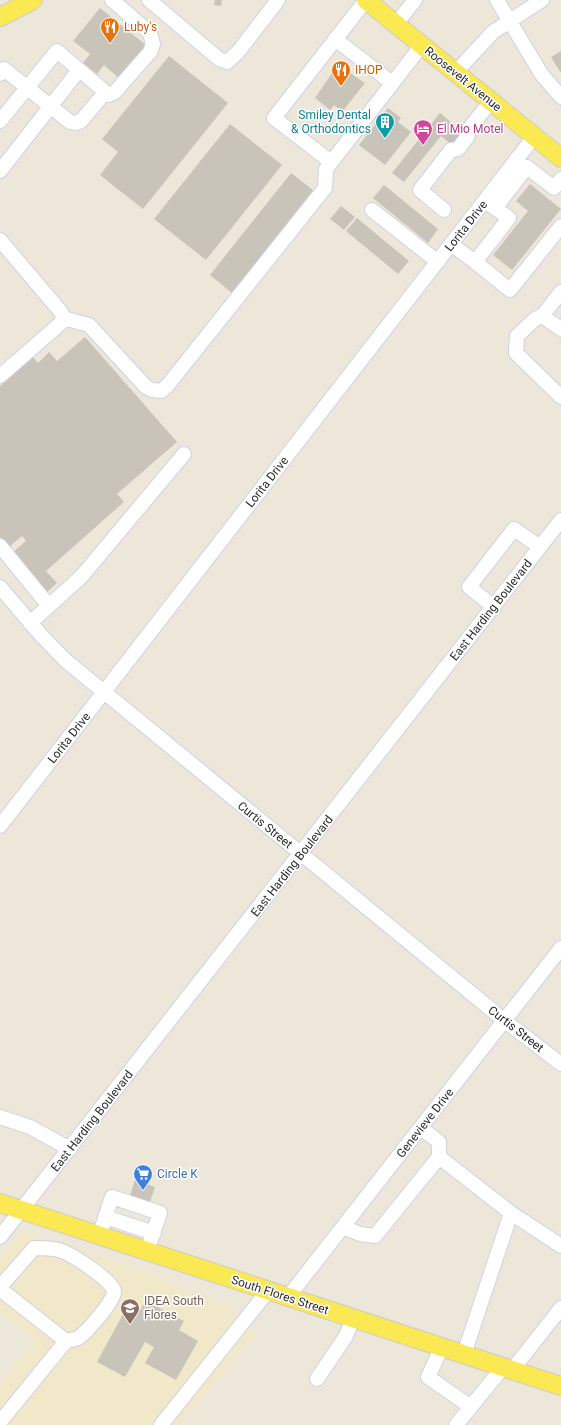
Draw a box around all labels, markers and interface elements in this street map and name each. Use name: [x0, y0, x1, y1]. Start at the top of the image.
restaurant icon: Luby's: [99, 16, 121, 44]
place label: Luby's: [124, 20, 157, 34]
street label: Roosevelt Avenue: [422, 44, 504, 114]
restaurant icon: IHOP: [330, 59, 352, 87]
place label: IHOP: [355, 63, 383, 77]
place label: Smiley Dental & Orthodontics: [291, 108, 371, 136]
building icon: Smiley Dental & Orthodontics: [374, 111, 396, 139]
hotel icon: El Mio Motel: [412, 118, 434, 146]
place label: El Mio Motel: [437, 122, 503, 136]
street label: Lorita Drive: [442, 198, 490, 254]
street label: Lorita Drive: [243, 454, 291, 510]
street label: East Harding Boulevard: [447, 557, 535, 663]
street label: Lorita Drive: [45, 710, 93, 766]
street label: Curtis Street: [235, 799, 295, 851]
street label: East Harding Boulevard: [248, 813, 336, 919]
street label: Curtis Street: [486, 1003, 547, 1055]
street label: East Harding Boulevard: [48, 1068, 136, 1174]
street label: Genevieve Drive: [393, 1085, 457, 1161]
supermarket icon: Circle K: [132, 1163, 154, 1191]
place label: Circle K: [157, 1167, 198, 1181]
street label: South Flores Street: [230, 1273, 331, 1317]
place label: IDEA South Flores: [144, 1294, 204, 1322]
school or university icon: IDEA South Flores: [119, 1297, 141, 1325]

